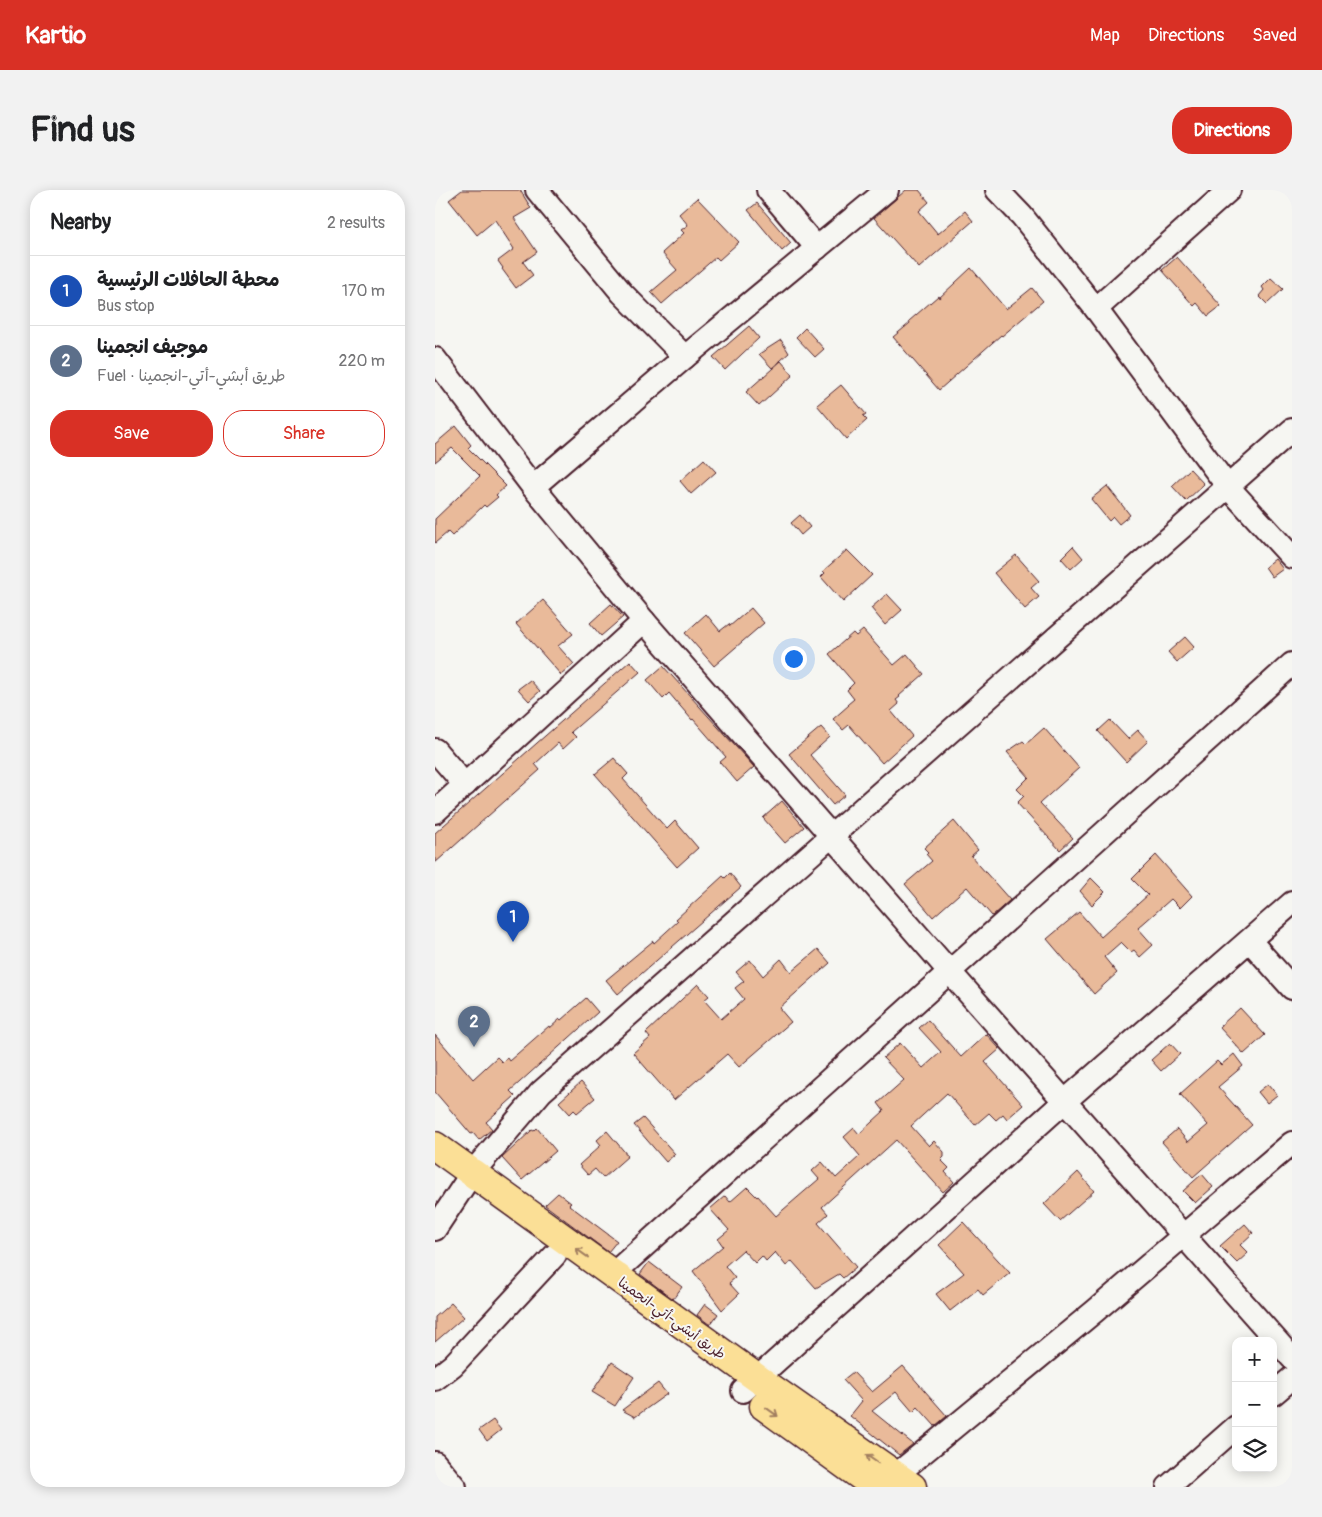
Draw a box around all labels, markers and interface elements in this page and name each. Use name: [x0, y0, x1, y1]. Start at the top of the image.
text: Kartio: [25, 21, 86, 50]
text: Map: [1090, 24, 1120, 47]
text: Directions: [1148, 24, 1224, 47]
text: Saved: [1252, 24, 1297, 47]
button: Directions: [1172, 107, 1292, 154]
text: Find us: [30, 108, 135, 152]
text: Nearby: [50, 209, 111, 236]
text: 2 results: [327, 213, 385, 233]
text: محطة الحافلات الرئيسية: [97, 268, 279, 292]
text: 1: [63, 281, 69, 301]
text: 170 m: [342, 281, 385, 301]
text: Bus stop: [97, 296, 155, 316]
text: موجيف انجمينا: [97, 335, 208, 359]
text: 2: [62, 351, 70, 371]
text: 220 m: [339, 351, 385, 371]
text: Fuel · طريق أبشي-أتي-انجمينا: [97, 366, 286, 386]
button: Save: [50, 410, 213, 457]
button: Share: [223, 410, 385, 457]
your location: [781, 646, 807, 672]
pin: 1: [497, 901, 529, 942]
pin: 2: [458, 1006, 490, 1047]
one-way arrow: [576, 1248, 590, 1258]
street label: طريق أبشي-أتي-انجمينا: [612, 1274, 729, 1366]
map controls: [1232, 1337, 1277, 1472]
button: +: [1232, 1337, 1277, 1382]
button: −: [1232, 1382, 1277, 1427]
one-way arrow: [765, 1407, 779, 1417]
button: layers: [1232, 1427, 1277, 1472]
one-way arrow: [865, 1454, 879, 1464]

